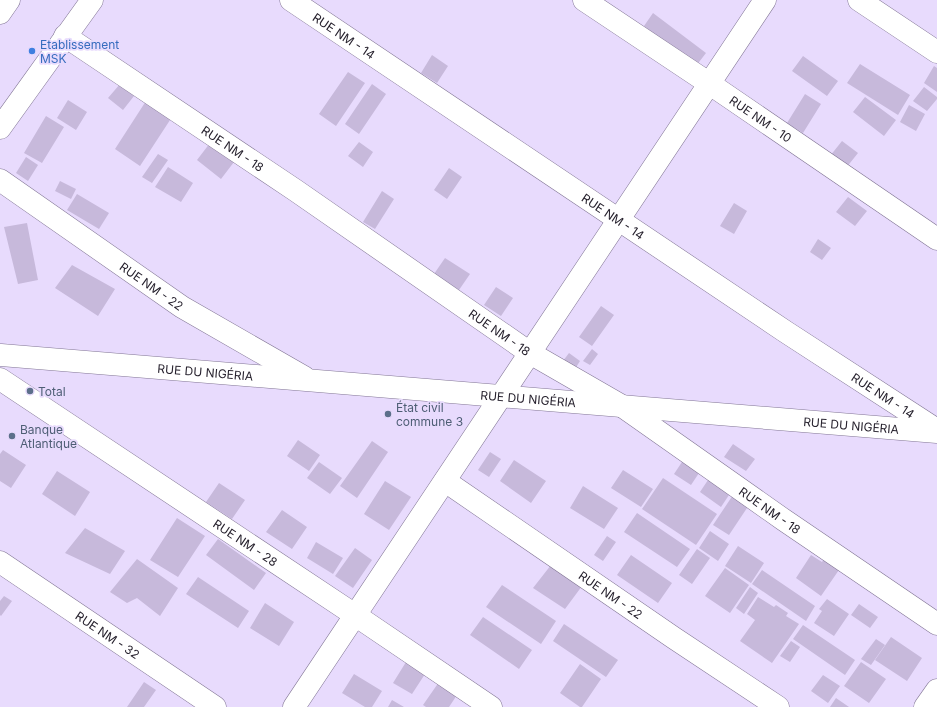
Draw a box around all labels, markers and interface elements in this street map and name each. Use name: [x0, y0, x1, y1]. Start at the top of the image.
street label: RUE NM - 14: [310, 9, 378, 62]
place label: Etablissement MSK: [40, 37, 119, 66]
marker: Etablissement MSK: [27, 46, 37, 56]
street label: RUE NM - 10: [727, 92, 795, 145]
street label: RUE NM - 18: [199, 122, 267, 175]
street label: RUE NM - 14: [579, 190, 648, 243]
street label: RUE NM - 22: [117, 259, 186, 313]
street label: RUE NM - 18: [466, 305, 534, 359]
street label: RUE DU NIGÉRIA: [157, 360, 254, 383]
street label: RUE NM - 14: [849, 369, 918, 421]
place label: Total: [38, 384, 66, 399]
marker: Total: [25, 386, 35, 396]
street label: RUE DU NIGÉRIA: [480, 387, 577, 410]
place label: État civil commune 3: [396, 400, 463, 429]
marker: État civil commune 3: [383, 409, 393, 419]
street label: RUE DU NIGÉRIA: [803, 414, 900, 436]
place label: Banque Atlantique: [20, 422, 77, 451]
marker: Banque Atlantique: [7, 431, 17, 441]
street label: RUE NM - 18: [736, 483, 804, 537]
street label: RUE NM - 28: [211, 516, 281, 569]
street label: RUE NM - 22: [576, 568, 646, 622]
street label: RUE NM - 32: [73, 608, 143, 662]

